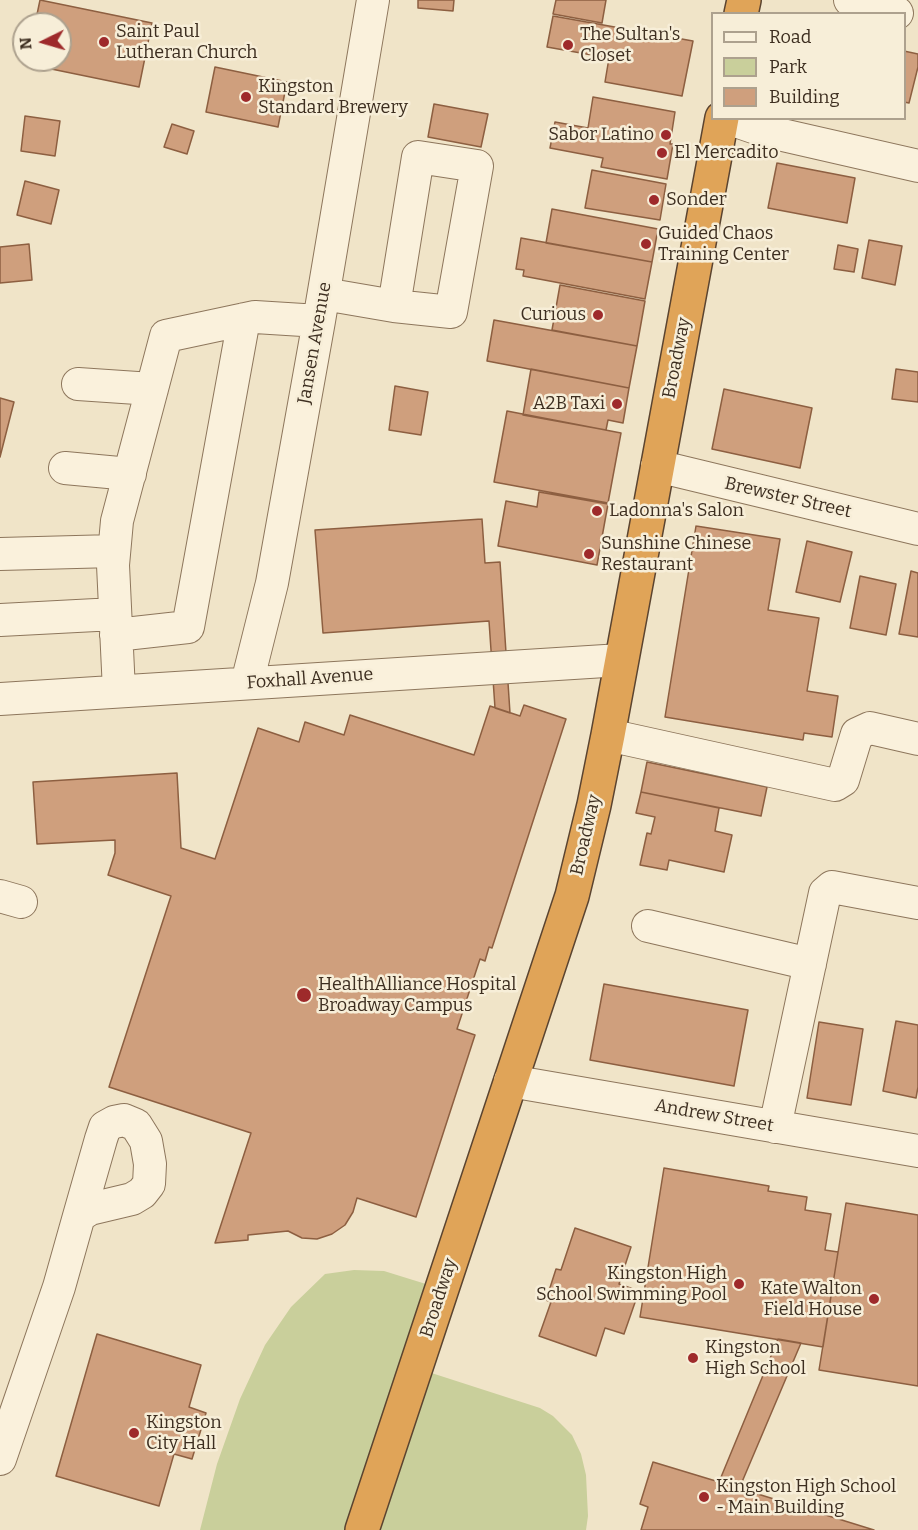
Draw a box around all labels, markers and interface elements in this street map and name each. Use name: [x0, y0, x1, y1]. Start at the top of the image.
north arrow: [12, 12, 72, 72]
legend: [711, 12, 906, 120]
place label: Saint Paul Lutheran Church: [116, 21, 257, 63]
place label: The Sultan's Closet: [580, 24, 680, 66]
text: Road: [769, 26, 811, 48]
marker: Saint Paul Lutheran Church: [97, 35, 111, 49]
text: N: [16, 36, 36, 50]
marker: The Sultan's Closet: [561, 38, 575, 52]
text: Park: [769, 56, 807, 78]
place label: Kingston Standard Brewery: [258, 76, 408, 118]
text: Building: [769, 86, 840, 108]
marker: Kingston Standard Brewery: [239, 90, 253, 104]
place label: Sabor Latino: [548, 124, 654, 146]
marker: Sabor Latino: [659, 128, 673, 142]
place label: El Mercadito: [674, 142, 778, 164]
marker: El Mercadito: [655, 146, 669, 160]
place label: Sonder: [666, 189, 727, 211]
marker: Sonder: [647, 193, 661, 207]
place label: Guided Chaos Training Center: [658, 223, 789, 266]
marker: Guided Chaos Training Center: [639, 237, 653, 251]
street label: Jansen Avenue: [294, 280, 336, 406]
place label: Curious: [521, 304, 586, 326]
marker: Curious: [591, 308, 605, 322]
street label: Broadway: [659, 316, 695, 400]
place label: A2B Taxi: [533, 393, 605, 415]
marker: A2B Taxi: [610, 397, 624, 411]
street label: Brewster Street: [723, 473, 853, 523]
place label: Ladonna's Salon: [609, 500, 744, 522]
marker: Ladonna's Salon: [590, 504, 604, 518]
place label: Sunshine Chinese Restaurant: [601, 533, 751, 576]
marker: Sunshine Chinese Restaurant: [582, 547, 596, 561]
street label: Foxhall Avenue: [246, 664, 374, 694]
street label: Broadway: [566, 793, 606, 877]
place label: HealthAlliance Hospital Broadway Campus: [318, 974, 516, 1016]
marker: HealthAlliance Hospital Broadway Campus: [295, 986, 313, 1004]
street label: Andrew Street: [653, 1095, 775, 1137]
street label: Broadway: [416, 1256, 462, 1340]
place label: Kingston High School Swimming Pool: [536, 1263, 727, 1306]
marker: Kingston High School Swimming Pool: [732, 1277, 746, 1291]
place label: Kate Walton Field House: [760, 1278, 862, 1320]
marker: Kate Walton Field House: [867, 1292, 881, 1306]
place label: Kingston High School: [705, 1337, 806, 1380]
marker: Kingston High School: [686, 1351, 700, 1365]
place label: Kingston City Hall: [146, 1412, 222, 1454]
marker: Kingston City Hall: [127, 1426, 141, 1440]
place label: Kingston High School - Main Building: [716, 1476, 896, 1518]
marker: Kingston High School - Main Building: [697, 1490, 711, 1504]

